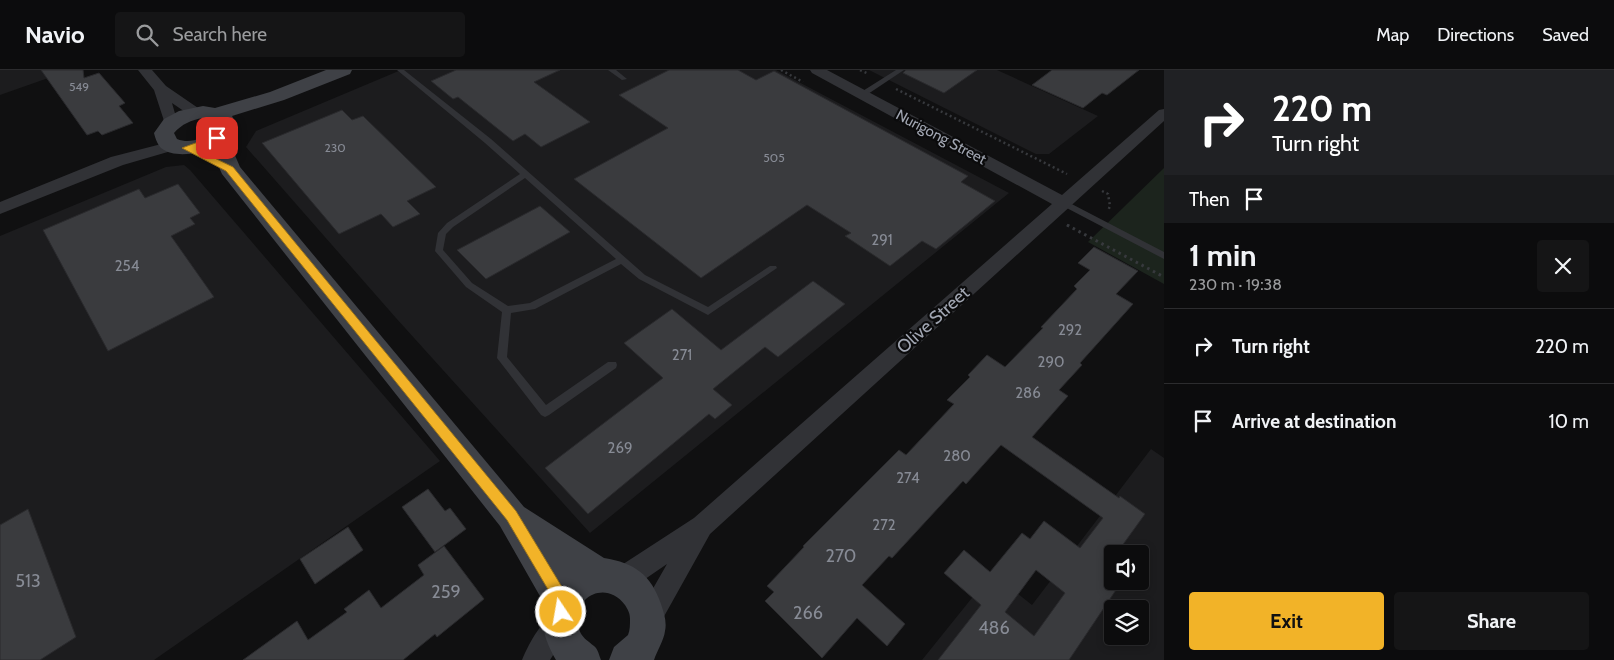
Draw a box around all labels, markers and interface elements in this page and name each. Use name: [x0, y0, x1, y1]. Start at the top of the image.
search box: [115, 12, 465, 57]
text: Navio: [25, 20, 85, 49]
icon: search: [133, 21, 161, 49]
text: Search here: [173, 23, 267, 46]
text: Map: [1376, 24, 1409, 46]
text: Directions: [1437, 24, 1514, 46]
text: Saved: [1542, 24, 1589, 46]
house number: 549: [69, 79, 89, 94]
text: 220 m: [1272, 87, 1372, 130]
icon: right: [1189, 90, 1254, 155]
street label: Nurigong Street: [893, 106, 989, 168]
pin: [196, 117, 238, 159]
icon: arrive: [203, 124, 231, 152]
text: Turn right: [1272, 130, 1359, 157]
house number: 230: [324, 140, 346, 155]
house number: 505: [763, 150, 785, 165]
icon: arrive: [1240, 185, 1268, 213]
text: Then: [1189, 188, 1230, 211]
house number: 291: [871, 231, 893, 249]
text: 1 min: [1189, 237, 1257, 274]
button: close: [1537, 240, 1589, 292]
house number: 254: [115, 257, 140, 275]
text: 230 m · 19:38: [1189, 275, 1282, 294]
street label: Olive Street: [892, 282, 974, 358]
house number: 292: [1058, 321, 1082, 339]
icon: right: [1189, 332, 1217, 360]
text: Turn right: [1232, 335, 1310, 358]
text: 220 m: [1535, 335, 1589, 358]
house number: 271: [672, 346, 692, 364]
house number: 290: [1038, 353, 1064, 371]
house number: 286: [1015, 384, 1041, 402]
icon: arrive: [1189, 407, 1217, 435]
text: Arrive at destination: [1232, 410, 1396, 433]
text: 10 m: [1549, 410, 1589, 433]
house number: 269: [608, 439, 632, 457]
house number: 280: [943, 447, 971, 465]
house number: 274: [896, 469, 920, 487]
house number: 272: [872, 516, 896, 534]
house number: 270: [826, 545, 856, 567]
map controls: [1104, 545, 1149, 645]
button: sound: [1104, 545, 1149, 590]
house number: 513: [15, 570, 41, 592]
house number: 259: [431, 581, 461, 603]
position arrow: [534, 585, 586, 637]
button: Exit: [1189, 592, 1384, 650]
button: Share: [1394, 592, 1589, 650]
button: layers: [1104, 600, 1149, 645]
house number: 266: [793, 602, 823, 624]
house number: 486: [978, 617, 1010, 639]

